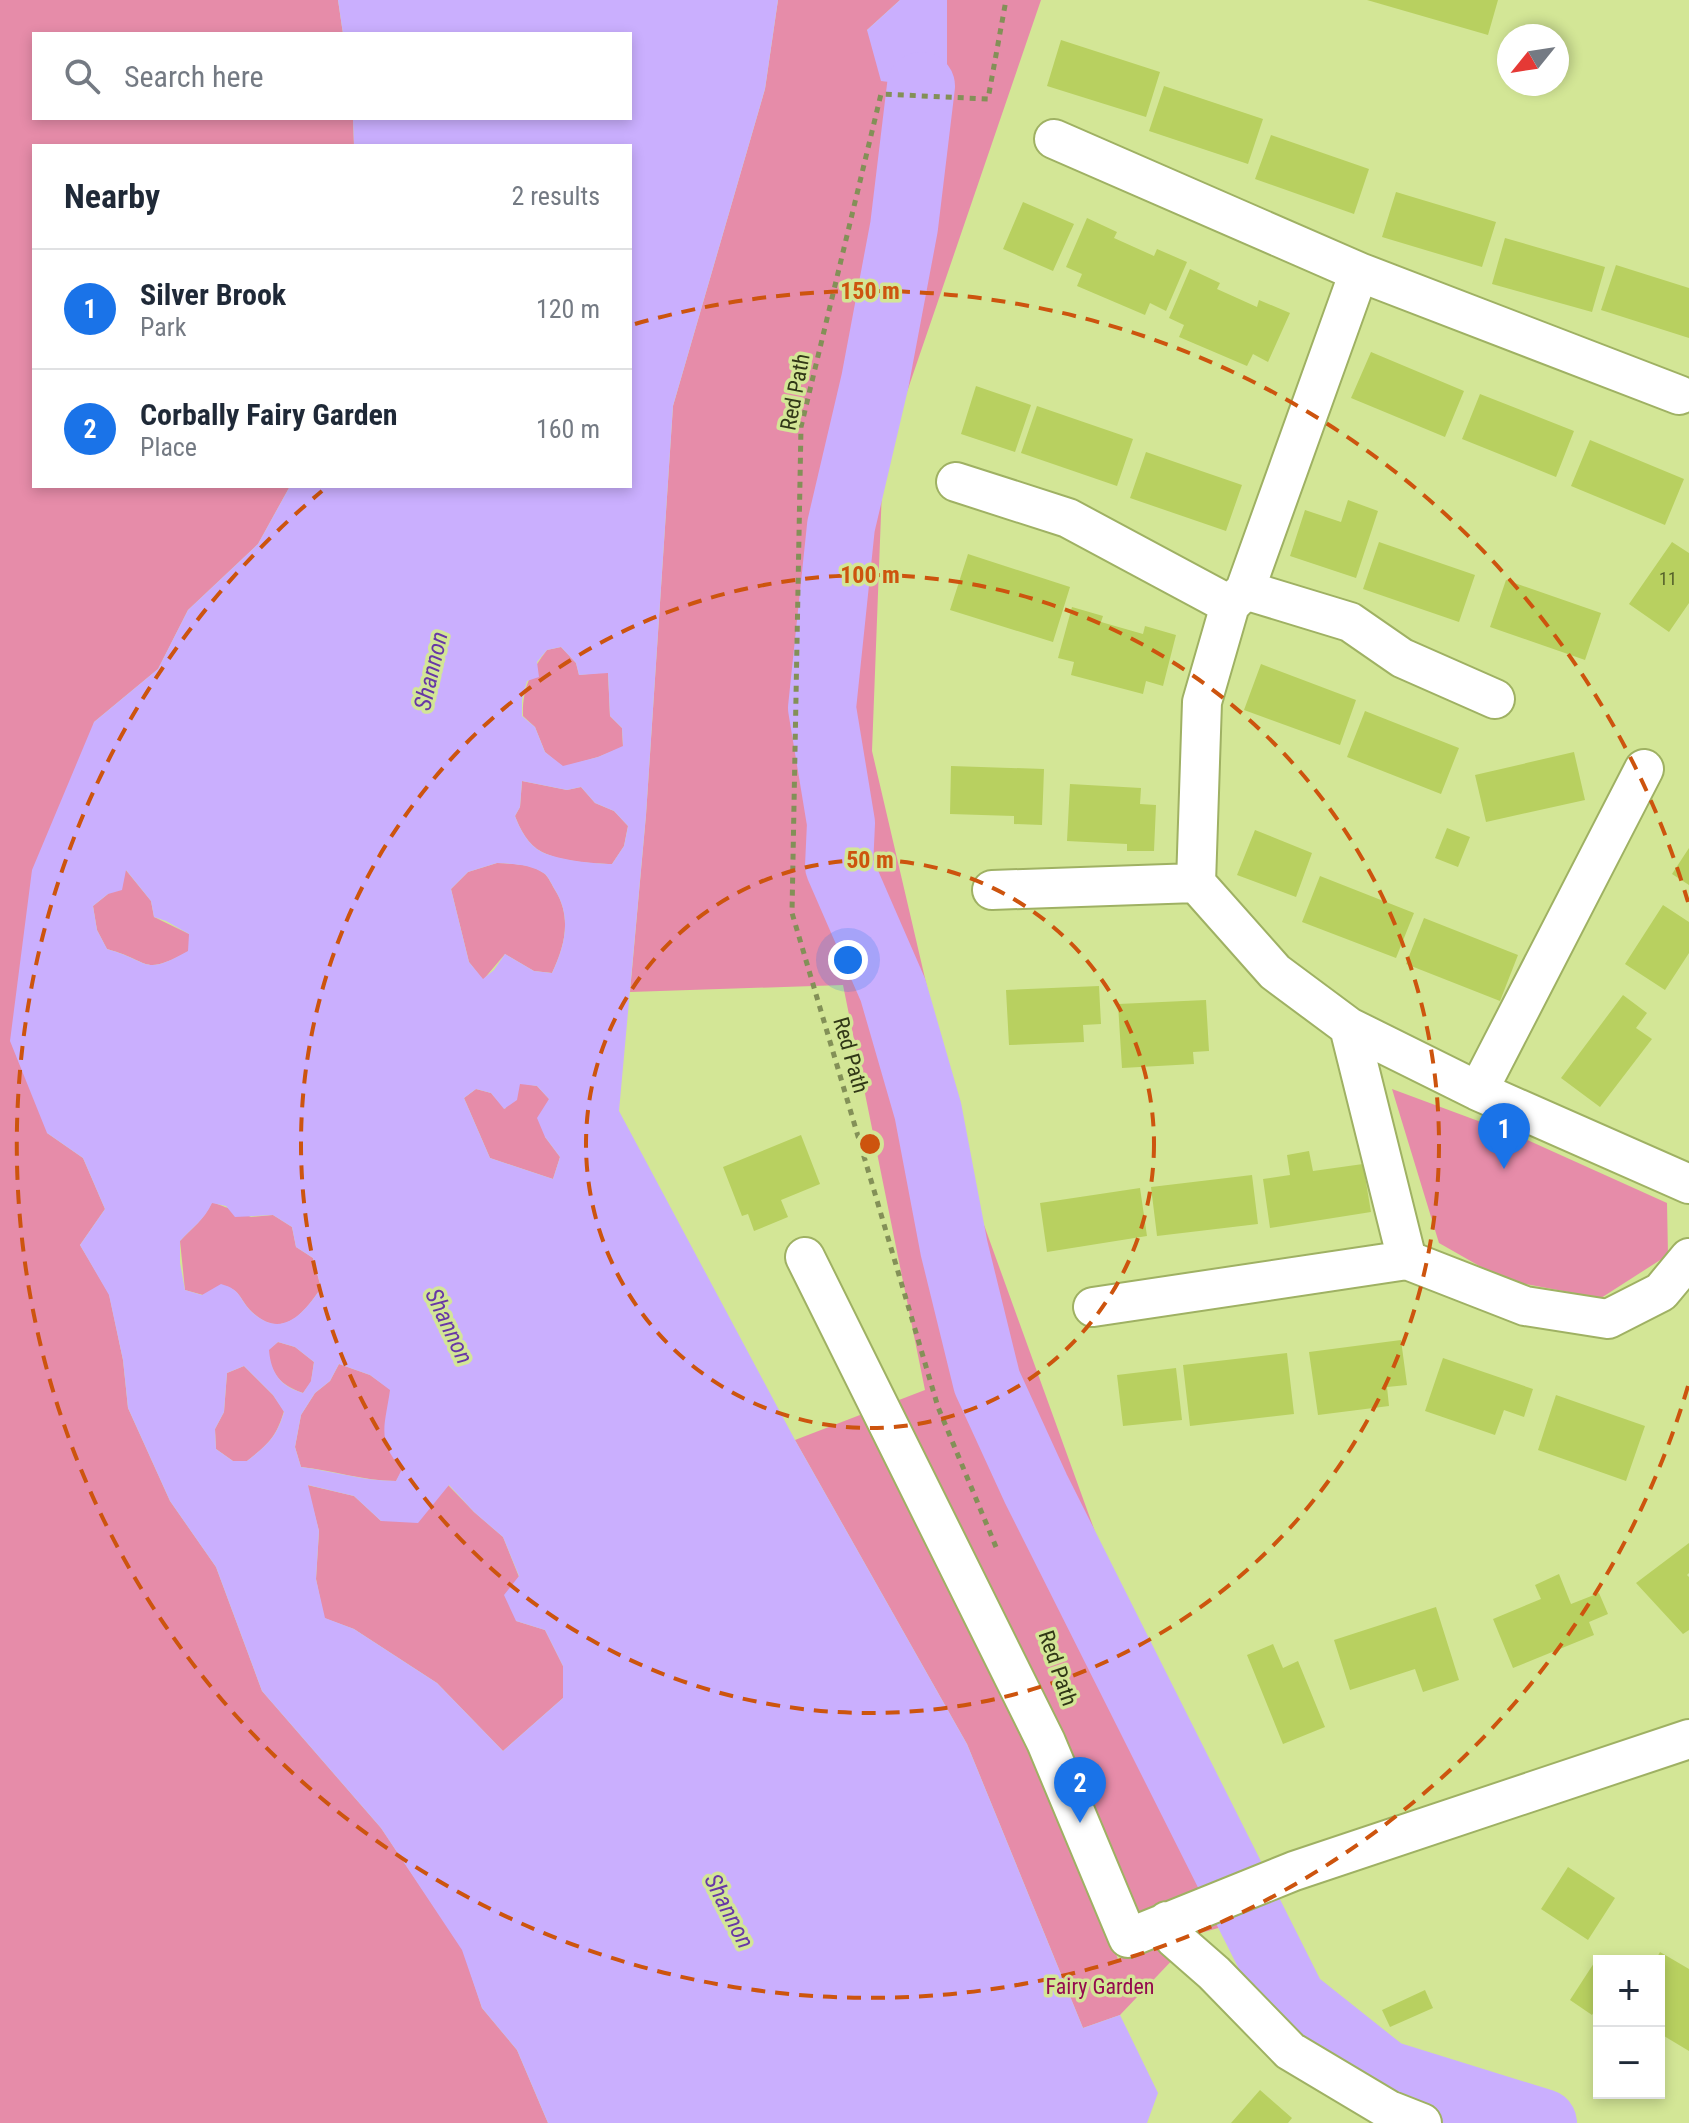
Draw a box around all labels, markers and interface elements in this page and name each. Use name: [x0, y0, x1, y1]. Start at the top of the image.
north arrow: [1497, 24, 1569, 96]
search box: [32, 32, 632, 120]
icon: search: [60, 54, 104, 98]
text: Search here: [124, 59, 264, 94]
text: Nearby: [64, 176, 160, 216]
text: 2 results: [511, 181, 600, 211]
text: Silver Brook: [140, 277, 286, 312]
text: 150 m: [840, 277, 900, 305]
text: 1: [83, 294, 97, 324]
text: 120 m: [536, 294, 600, 324]
text: Park: [140, 312, 186, 342]
street label: Red Path: [775, 351, 815, 433]
text: Corbally Fairy Garden: [140, 397, 398, 432]
text: 2: [83, 414, 97, 444]
text: 160 m: [536, 414, 600, 444]
text: Place: [140, 432, 197, 462]
text: 100 m: [840, 561, 900, 589]
house number: 11: [1659, 568, 1677, 589]
water label: Shannon: [408, 629, 454, 713]
text: 50 m: [846, 846, 894, 874]
your location: [828, 940, 868, 980]
street label: Red Path: [828, 1014, 874, 1096]
pin: 1: [1478, 1103, 1530, 1169]
centre of rings: [856, 1130, 884, 1158]
water label: Shannon: [419, 1284, 479, 1368]
street label: Red Path: [1034, 1627, 1082, 1709]
pin: 2: [1054, 1757, 1106, 1823]
water label: Shannon: [698, 1869, 760, 1953]
map controls: [1593, 1955, 1665, 2099]
button: +: [1593, 1955, 1665, 2027]
park label: Fairy Garden: [1046, 1974, 1154, 1999]
button: −: [1593, 2027, 1665, 2099]

